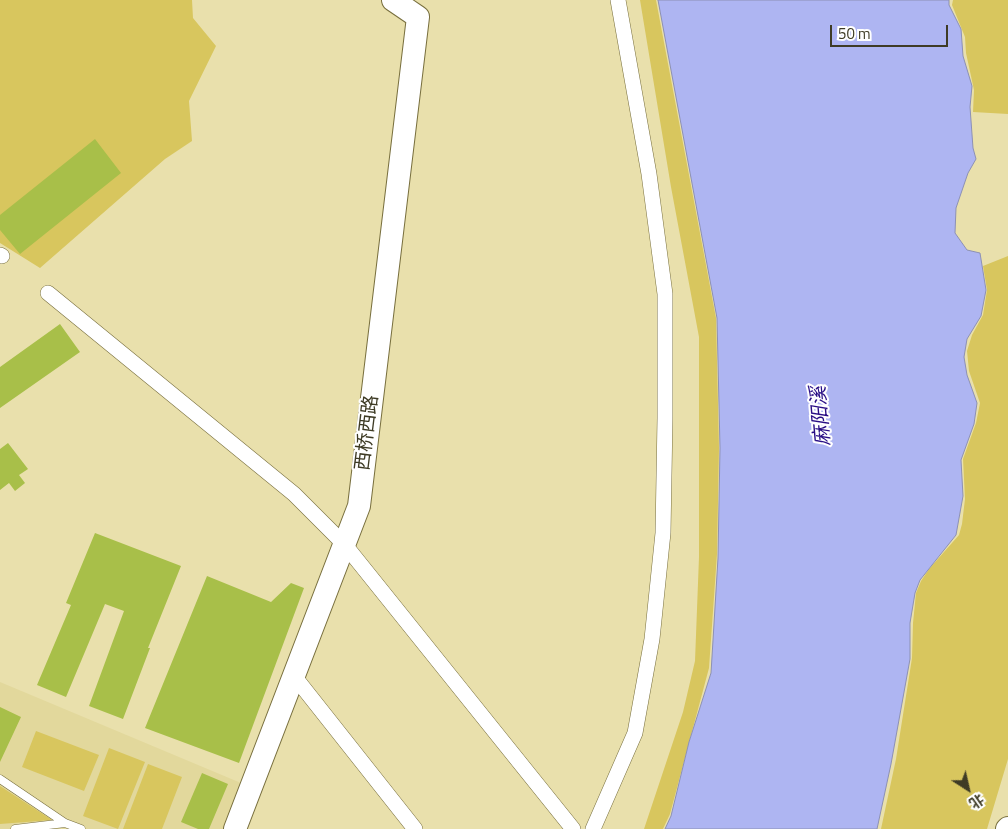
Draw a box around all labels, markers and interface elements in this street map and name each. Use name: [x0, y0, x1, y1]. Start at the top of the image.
scale bar: [833, 15, 950, 47]
text: 50 m: [838, 22, 871, 45]
water label: 麻阳溪: [807, 385, 837, 447]
street label: 西桥西路: [352, 394, 384, 472]
north arrow: [943, 764, 993, 814]
text: 北: [965, 789, 989, 814]

